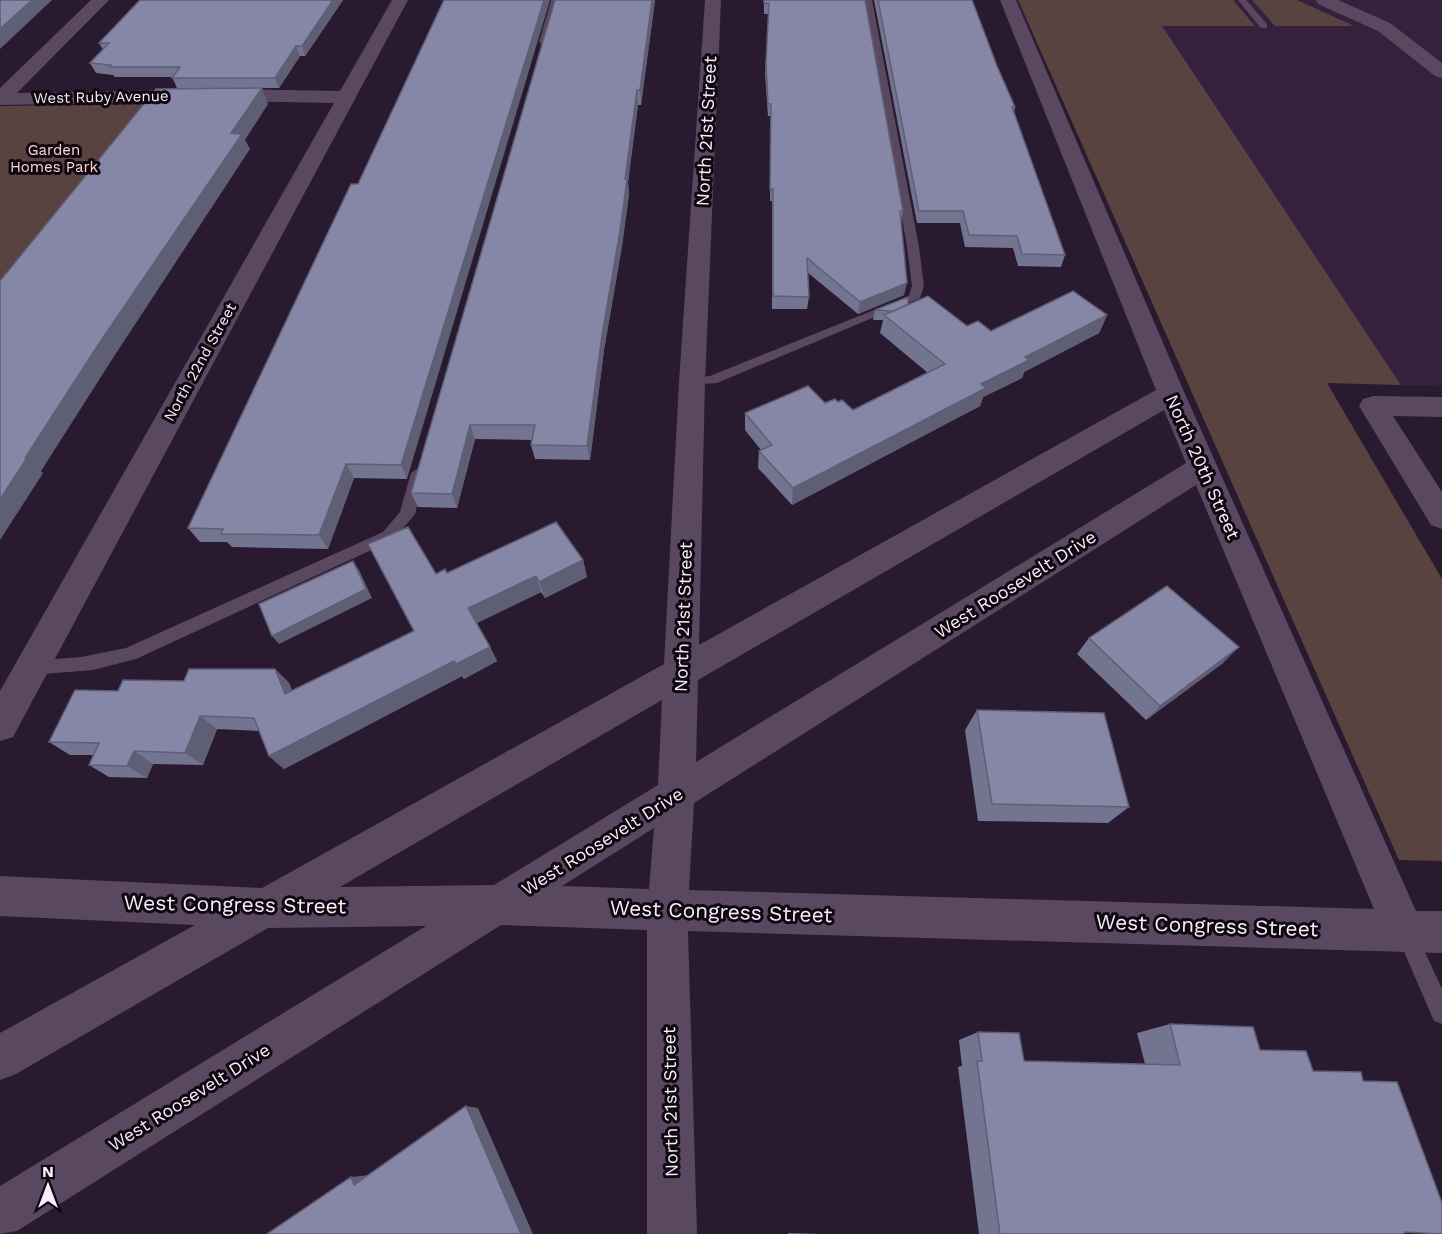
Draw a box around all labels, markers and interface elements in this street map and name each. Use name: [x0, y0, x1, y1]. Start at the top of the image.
street label: North 21st Street: [692, 55, 720, 207]
street label: West Ruby Avenue: [33, 87, 169, 107]
park label: Garden Homes Park: [10, 141, 99, 176]
street label: North 22nd Street: [160, 299, 240, 424]
street label: North 20th Street: [1162, 391, 1245, 543]
street label: West Roosevelt Drive: [930, 526, 1100, 642]
street label: North 21st Street: [670, 541, 696, 693]
street label: West Roosevelt Drive: [517, 783, 687, 899]
street label: West Congress Street: [123, 890, 347, 918]
street label: West Congress Street: [609, 895, 833, 927]
street label: West Congress Street: [1095, 909, 1319, 941]
street label: North 21st Street: [658, 1026, 682, 1177]
street label: West Roosevelt Drive: [104, 1039, 274, 1155]
north arrow: [18, 1156, 78, 1216]
text: N: [42, 1162, 54, 1181]

